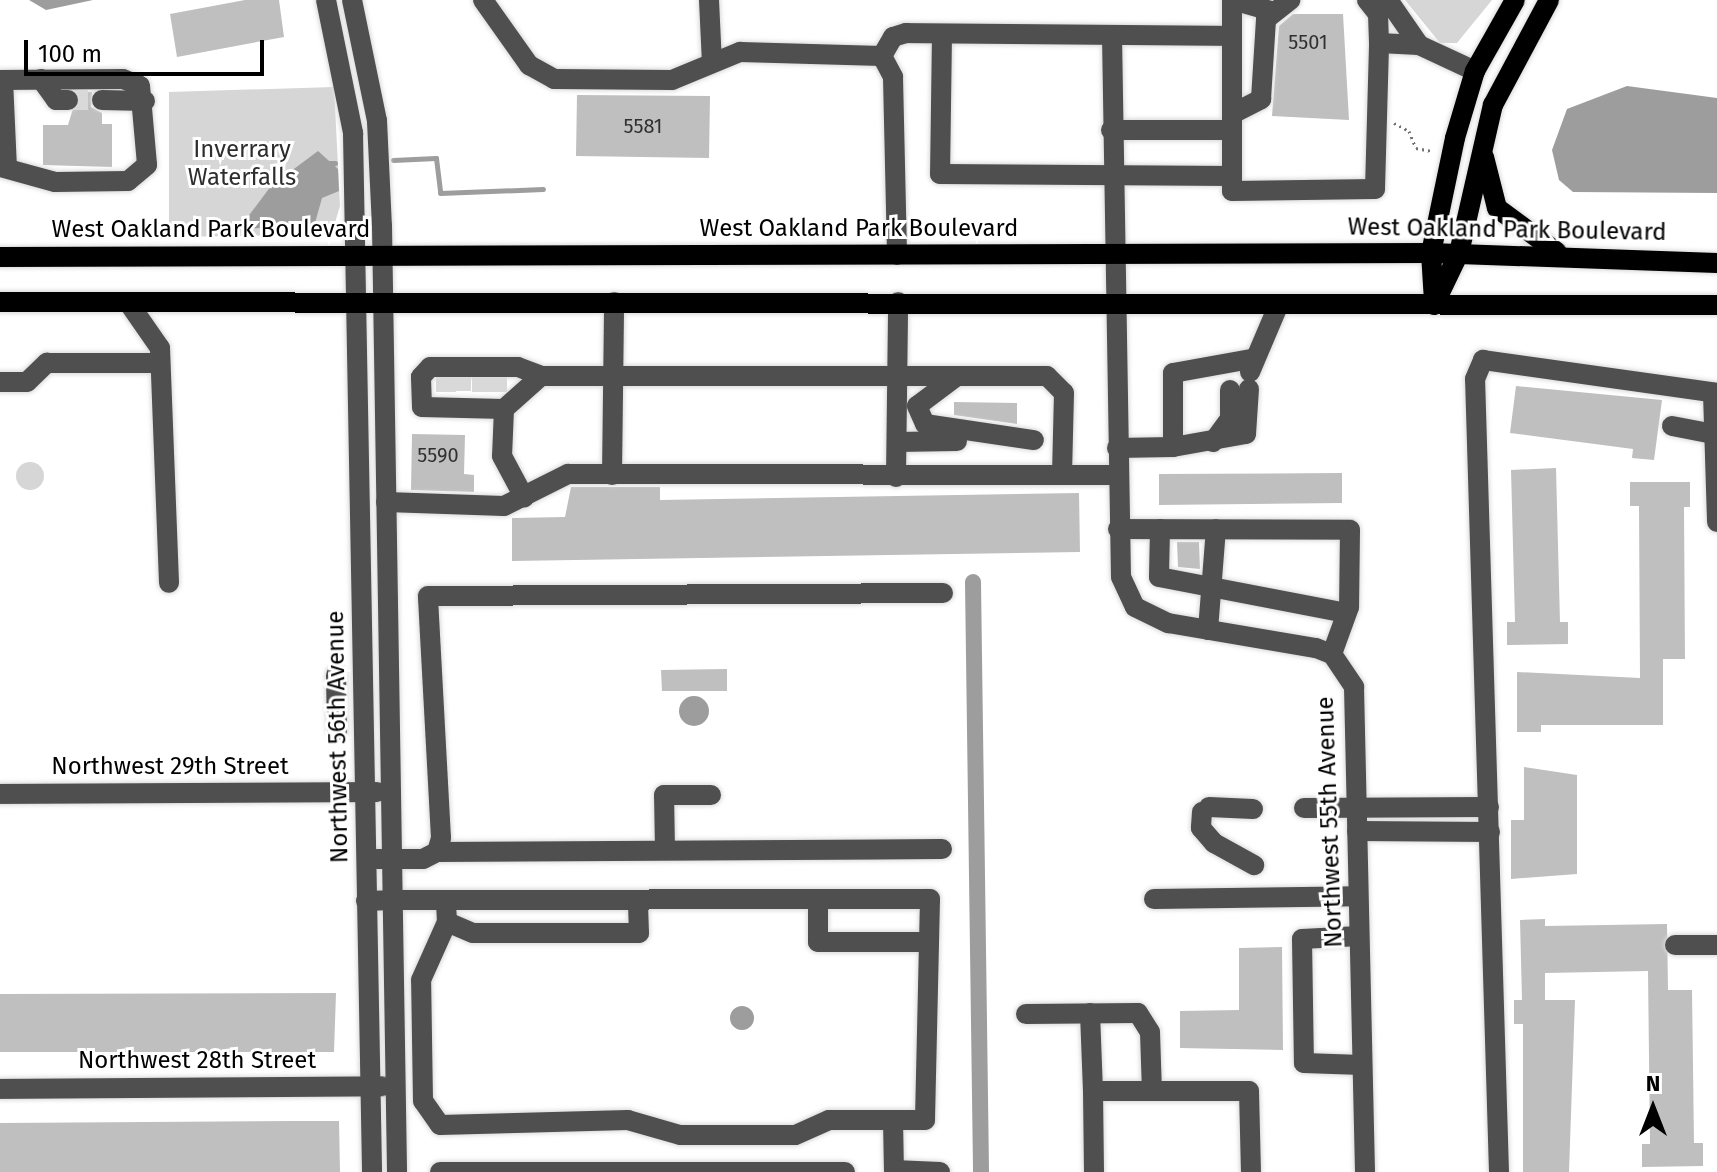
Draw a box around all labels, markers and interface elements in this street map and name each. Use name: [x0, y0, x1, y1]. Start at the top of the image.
scale bar: [28, 24, 268, 74]
house number: 5501: [1288, 30, 1328, 54]
text: 100 m: [38, 40, 102, 68]
house number: 5581: [623, 114, 663, 138]
park label: Inverrary Waterfalls: [188, 136, 296, 192]
street label: West Oakland Park Boulevard: [1347, 213, 1667, 247]
street label: West Oakland Park Boulevard: [700, 215, 1018, 243]
street label: West Oakland Park Boulevard: [52, 216, 370, 244]
house number: 5590: [417, 443, 459, 467]
street label: Northwest 56th Avenue: [321, 611, 355, 863]
street label: Northwest 55th Avenue: [1311, 696, 1349, 948]
street label: Northwest 29th Street: [51, 753, 289, 781]
street label: Northwest 28th Street: [78, 1047, 316, 1075]
north arrow: [1613, 1068, 1693, 1148]
text: N: [1646, 1070, 1660, 1097]

